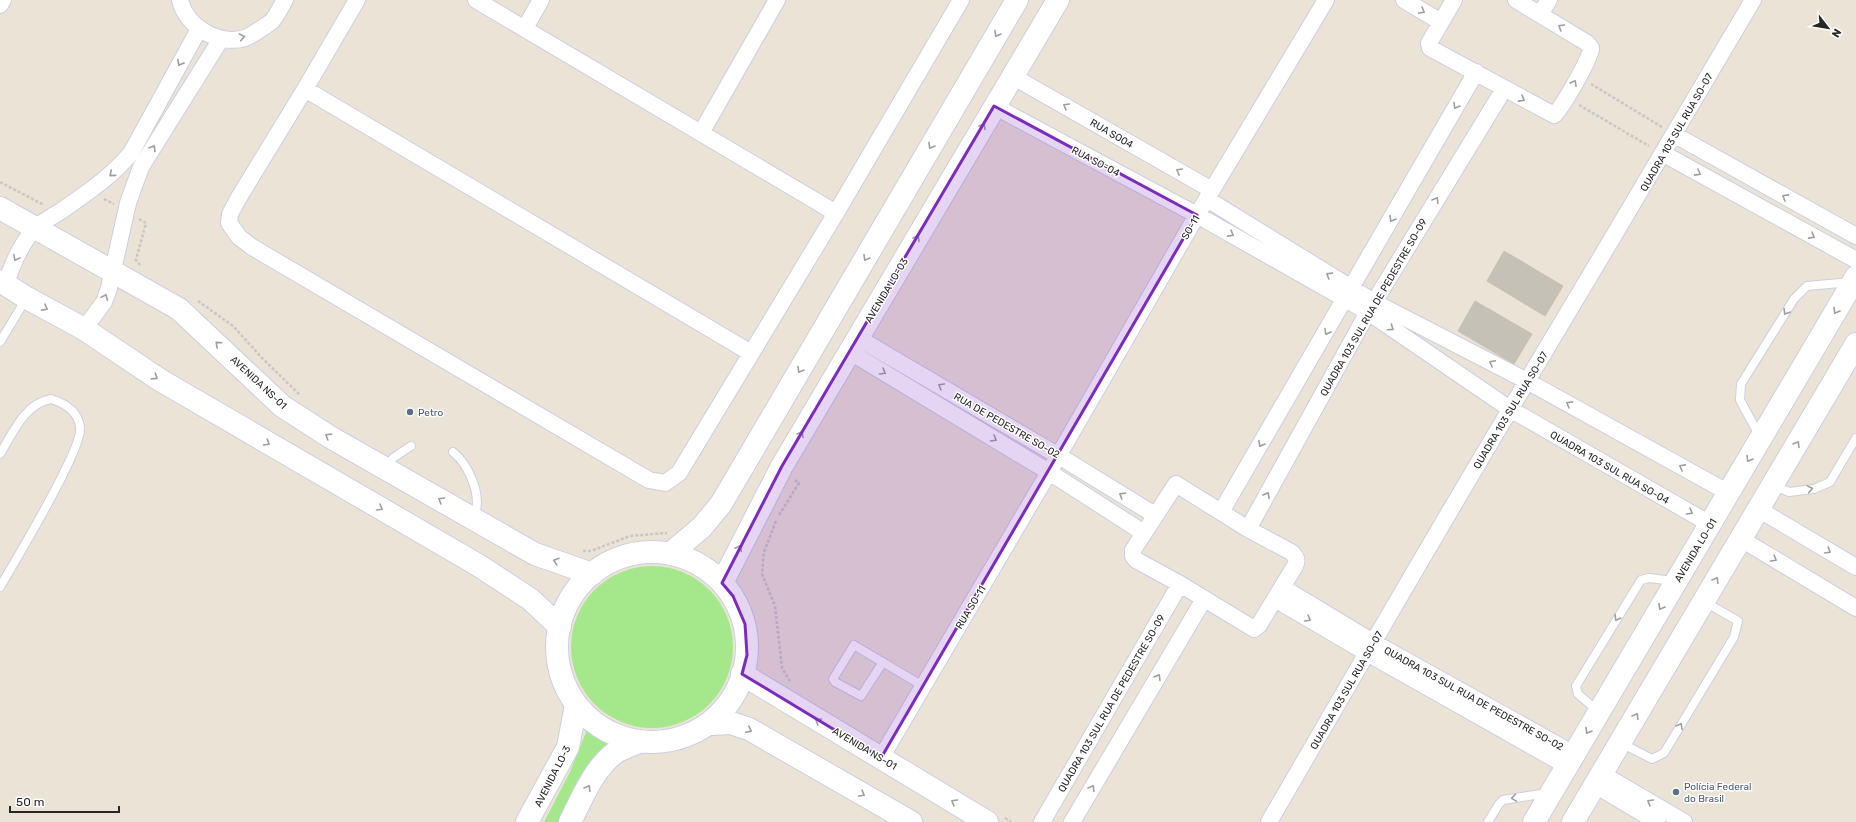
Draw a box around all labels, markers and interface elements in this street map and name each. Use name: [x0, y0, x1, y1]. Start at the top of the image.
one-way arrow: [1418, 6, 1425, 13]
north arrow: [1808, 8, 1848, 48]
one-way arrow: [1558, 24, 1565, 32]
text: N: [1828, 26, 1844, 40]
one-way arrow: [995, 30, 1002, 37]
one-way arrow: [239, 33, 245, 42]
one-way arrow: [177, 59, 185, 67]
street label: QUADRA 103 SUL RUA SO-07: [1638, 71, 1716, 194]
one-way arrow: [1570, 80, 1577, 88]
one-way arrow: [1518, 94, 1525, 101]
one-way arrow: [1454, 102, 1461, 109]
one-way arrow: [1063, 104, 1070, 111]
street label: RUA SO04: [1088, 117, 1135, 151]
one-way arrow: [978, 123, 986, 130]
one-way arrow: [929, 142, 936, 149]
street label: RUA SO-04: [1069, 144, 1122, 180]
one-way arrow: [148, 145, 156, 152]
one-way arrow: [1175, 168, 1183, 175]
one-way arrow: [1694, 168, 1701, 176]
one-way arrow: [110, 169, 117, 176]
one-way arrow: [1782, 194, 1789, 201]
one-way arrow: [1432, 197, 1439, 204]
street label: SO-11: [1179, 213, 1203, 242]
one-way arrow: [1389, 215, 1396, 222]
street label: QUADRA 103 SUL RUA DE PEDESTRE SO-09: [1318, 217, 1430, 398]
one-way arrow: [1227, 230, 1234, 237]
one-way arrow: [1807, 231, 1815, 238]
one-way arrow: [912, 235, 919, 242]
one-way arrow: [13, 254, 21, 261]
one-way arrow: [863, 254, 870, 261]
street label: AVENIDA LO-03: [863, 256, 911, 325]
one-way arrow: [1326, 272, 1333, 280]
one-way arrow: [101, 294, 109, 301]
one-way arrow: [41, 304, 48, 311]
one-way arrow: [1834, 307, 1841, 314]
one-way arrow: [1783, 308, 1790, 315]
one-way arrow: [1387, 323, 1394, 330]
one-way arrow: [1324, 328, 1331, 335]
one-way arrow: [215, 341, 223, 349]
street label: QUADRA 103 SUL RUA SO-07: [1471, 350, 1551, 471]
street label: AVENIDA NS-01: [228, 354, 289, 412]
one-way arrow: [1489, 360, 1497, 368]
one-way arrow: [798, 366, 805, 373]
one-way arrow: [879, 367, 886, 374]
one-way arrow: [151, 372, 158, 379]
one-way arrow: [938, 384, 945, 391]
street label: RUA DE PEDESTRE SO-02: [951, 391, 1062, 461]
one-way arrow: [1566, 401, 1573, 409]
marker: Petro: [405, 407, 415, 417]
place label: Petro: [418, 407, 444, 419]
street label: QUADRA 103 SUL RUA SO-04: [1548, 429, 1671, 507]
one-way arrow: [796, 431, 803, 438]
one-way arrow: [325, 433, 332, 440]
one-way arrow: [990, 435, 997, 442]
one-way arrow: [263, 439, 270, 446]
one-way arrow: [1259, 440, 1266, 447]
one-way arrow: [1792, 441, 1799, 448]
one-way arrow: [1746, 455, 1753, 462]
one-way arrow: [1679, 464, 1687, 472]
one-way arrow: [1807, 485, 1813, 494]
one-way arrow: [1119, 492, 1126, 500]
one-way arrow: [1263, 492, 1270, 499]
one-way arrow: [438, 498, 445, 505]
one-way arrow: [376, 504, 383, 511]
one-way arrow: [1686, 508, 1693, 515]
street label: AVENIDA LO-01: [1672, 517, 1720, 584]
one-way arrow: [734, 545, 742, 553]
one-way arrow: [1824, 546, 1831, 553]
one-way arrow: [1770, 554, 1777, 562]
one-way arrow: [552, 557, 559, 566]
one-way arrow: [1712, 577, 1719, 584]
street label: RUA SO-11: [953, 584, 988, 631]
one-way arrow: [1659, 603, 1666, 610]
street label: QUADRA 103 SUL RUA DE PEDESTRE SO-09: [1056, 613, 1168, 794]
one-way arrow: [1304, 614, 1311, 621]
one-way arrow: [1615, 614, 1622, 621]
street label: QUADRA 103 SUL RUA SO-07: [1308, 629, 1386, 752]
street label: QUADRA 103 SUL RUA DE PEDESTRE SO-02: [1382, 644, 1565, 753]
one-way arrow: [1154, 674, 1161, 681]
one-way arrow: [1631, 713, 1638, 720]
one-way arrow: [815, 718, 822, 725]
one-way arrow: [1676, 723, 1683, 730]
one-way arrow: [745, 725, 753, 733]
street label: AVENIDA NS-01: [830, 725, 899, 773]
one-way arrow: [1585, 727, 1593, 734]
street label: AVENIDA LO-3: [532, 744, 573, 809]
place label: Polícia Federal do Brasil: [1684, 781, 1751, 805]
one-way arrow: [583, 785, 591, 792]
one-way arrow: [1088, 785, 1095, 792]
marker: Polícia Federal do Brasil: [1671, 787, 1681, 797]
scale bar: [10, 788, 119, 814]
one-way arrow: [858, 789, 866, 796]
one-way arrow: [1511, 793, 1517, 802]
text: 50 m: [16, 795, 44, 809]
one-way arrow: [951, 799, 958, 807]
one-way arrow: [1647, 800, 1654, 807]

